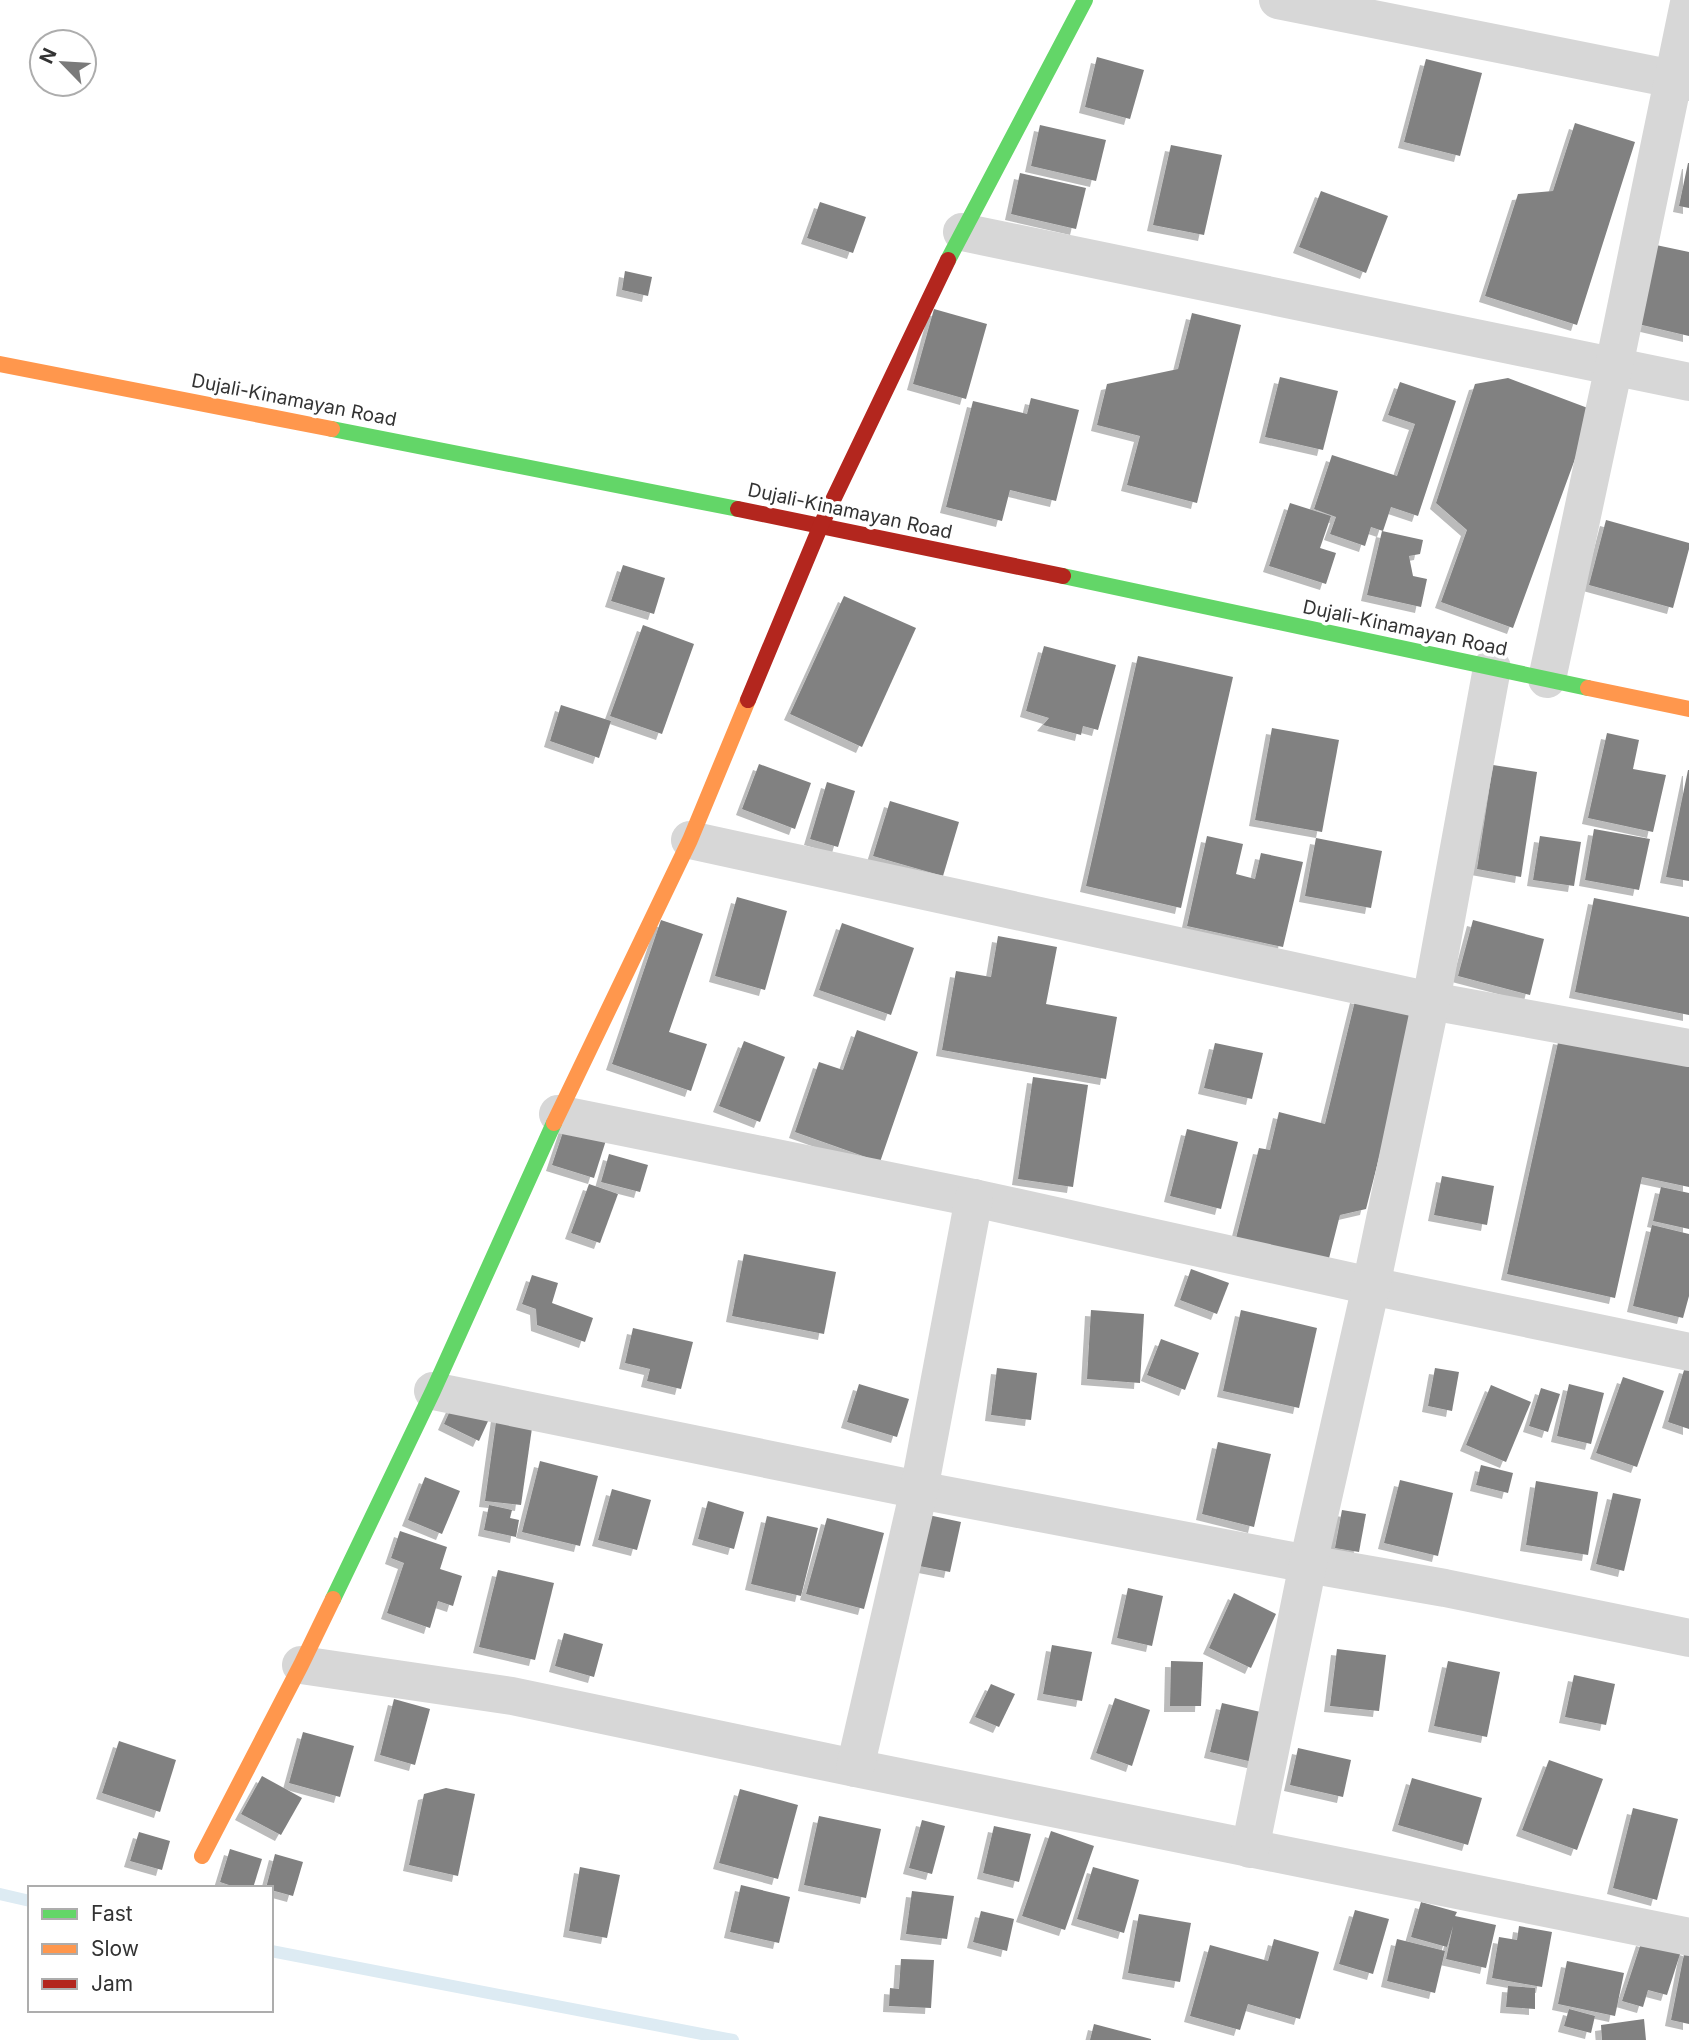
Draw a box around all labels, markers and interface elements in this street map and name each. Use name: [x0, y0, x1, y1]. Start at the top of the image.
north arrow: [28, 28, 98, 98]
text: N: [35, 45, 62, 67]
street label: Dujali-Kinamayan Road: [190, 369, 398, 431]
street label: Dujali-Kinamayan Road: [746, 478, 954, 544]
street label: Dujali-Kinamayan Road: [1301, 595, 1509, 661]
legend: [28, 1886, 273, 2012]
text: Fast: [91, 1901, 133, 1926]
text: Slow: [91, 1936, 139, 1961]
text: Jam: [91, 1971, 133, 1996]

